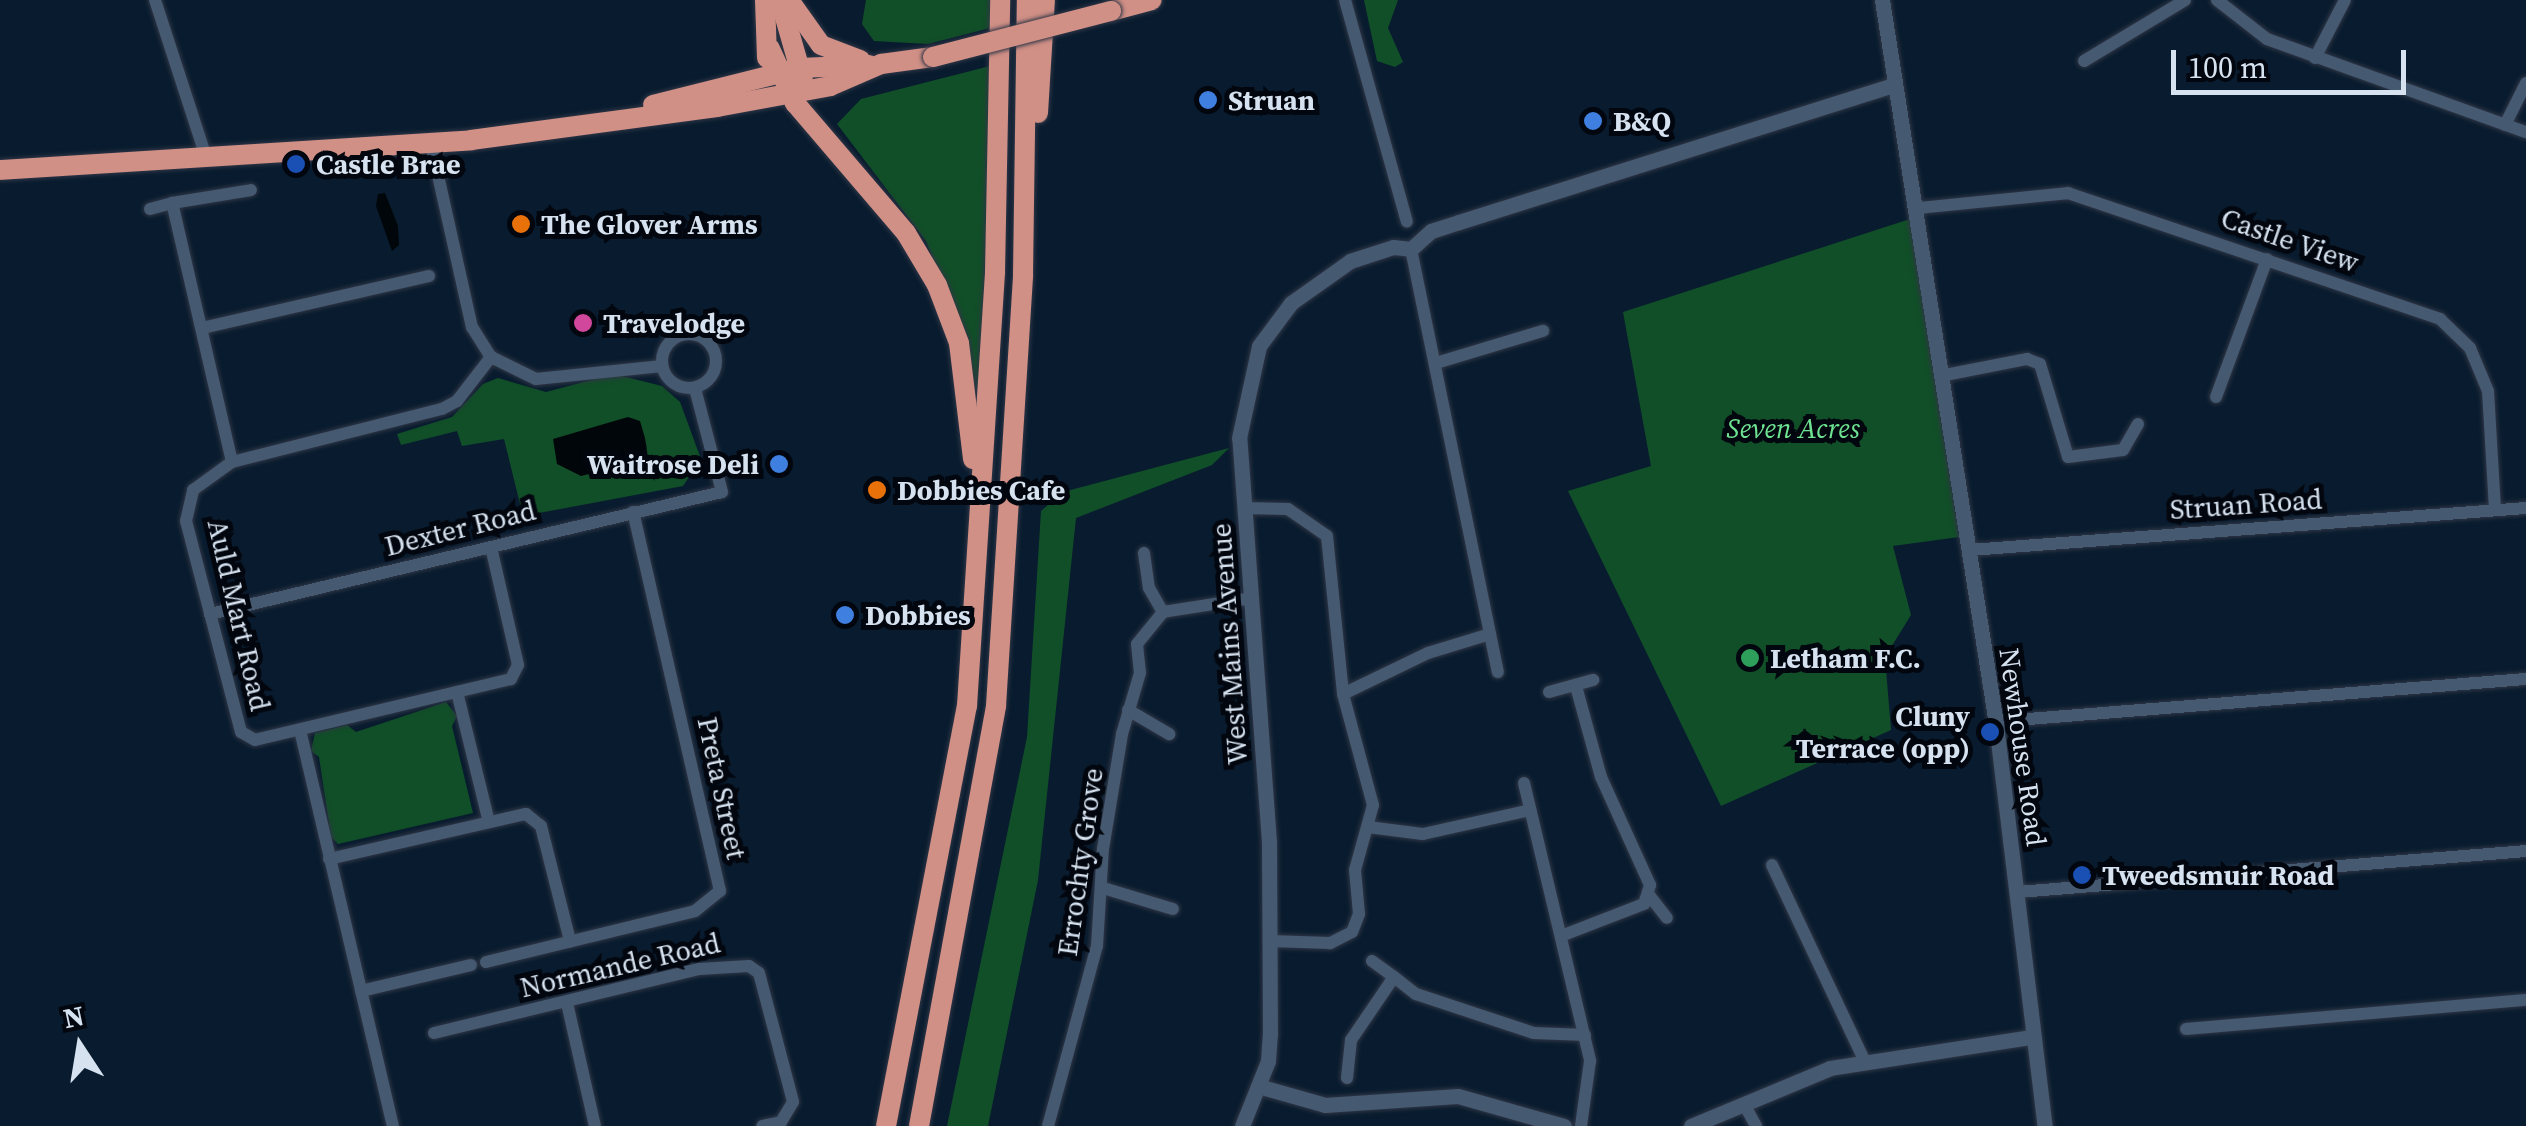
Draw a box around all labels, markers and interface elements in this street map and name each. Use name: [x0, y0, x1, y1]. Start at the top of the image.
scale bar: [2176, 30, 2411, 92]
text: 100 m: [2188, 47, 2267, 88]
place label: Struan: [1228, 83, 1315, 117]
marker: Struan: [1197, 89, 1219, 111]
place label: B&Q: [1613, 104, 1671, 138]
marker: B&Q: [1582, 110, 1604, 132]
place label: Castle Brae: [316, 147, 461, 181]
marker: Castle Brae: [285, 153, 307, 175]
street label: Castle View: [2216, 201, 2364, 279]
place label: The Glover Arms: [541, 207, 758, 241]
marker: The Glover Arms: [510, 213, 532, 235]
place label: Travelodge: [603, 306, 745, 340]
marker: Travelodge: [572, 312, 594, 334]
park label: Seven Acres: [1726, 411, 1860, 445]
place label: Waitrose Deli: [587, 447, 759, 481]
marker: Waitrose Deli: [768, 453, 790, 475]
place label: Dobbies Cafe: [897, 473, 1065, 507]
marker: Dobbies Cafe: [866, 479, 888, 501]
street label: Struan Road: [2169, 482, 2323, 526]
street label: Dexter Road: [381, 493, 539, 563]
street label: Auld Mart Road: [201, 516, 277, 714]
street label: West Mains Avenue: [1204, 522, 1254, 766]
place label: Dobbies: [865, 598, 971, 632]
marker: Dobbies: [834, 604, 856, 626]
place label: Letham F.C.: [1770, 641, 1921, 675]
street label: Newhouse Road: [1992, 646, 2054, 848]
marker: Letham F.C.: [1739, 647, 1761, 669]
place label: Cluny Terrace (opp): [1796, 699, 1970, 765]
street label: Preta Street: [691, 714, 753, 862]
marker: Cluny Terrace (opp): [1979, 721, 2001, 743]
street label: Errochty Grove: [1050, 766, 1110, 958]
place label: Tweedsmuir Road: [2102, 858, 2334, 892]
marker: Tweedsmuir Road: [2071, 864, 2093, 886]
street label: Normande Road: [517, 926, 723, 1004]
north arrow: [30, 996, 130, 1096]
text: N: [60, 996, 88, 1037]

